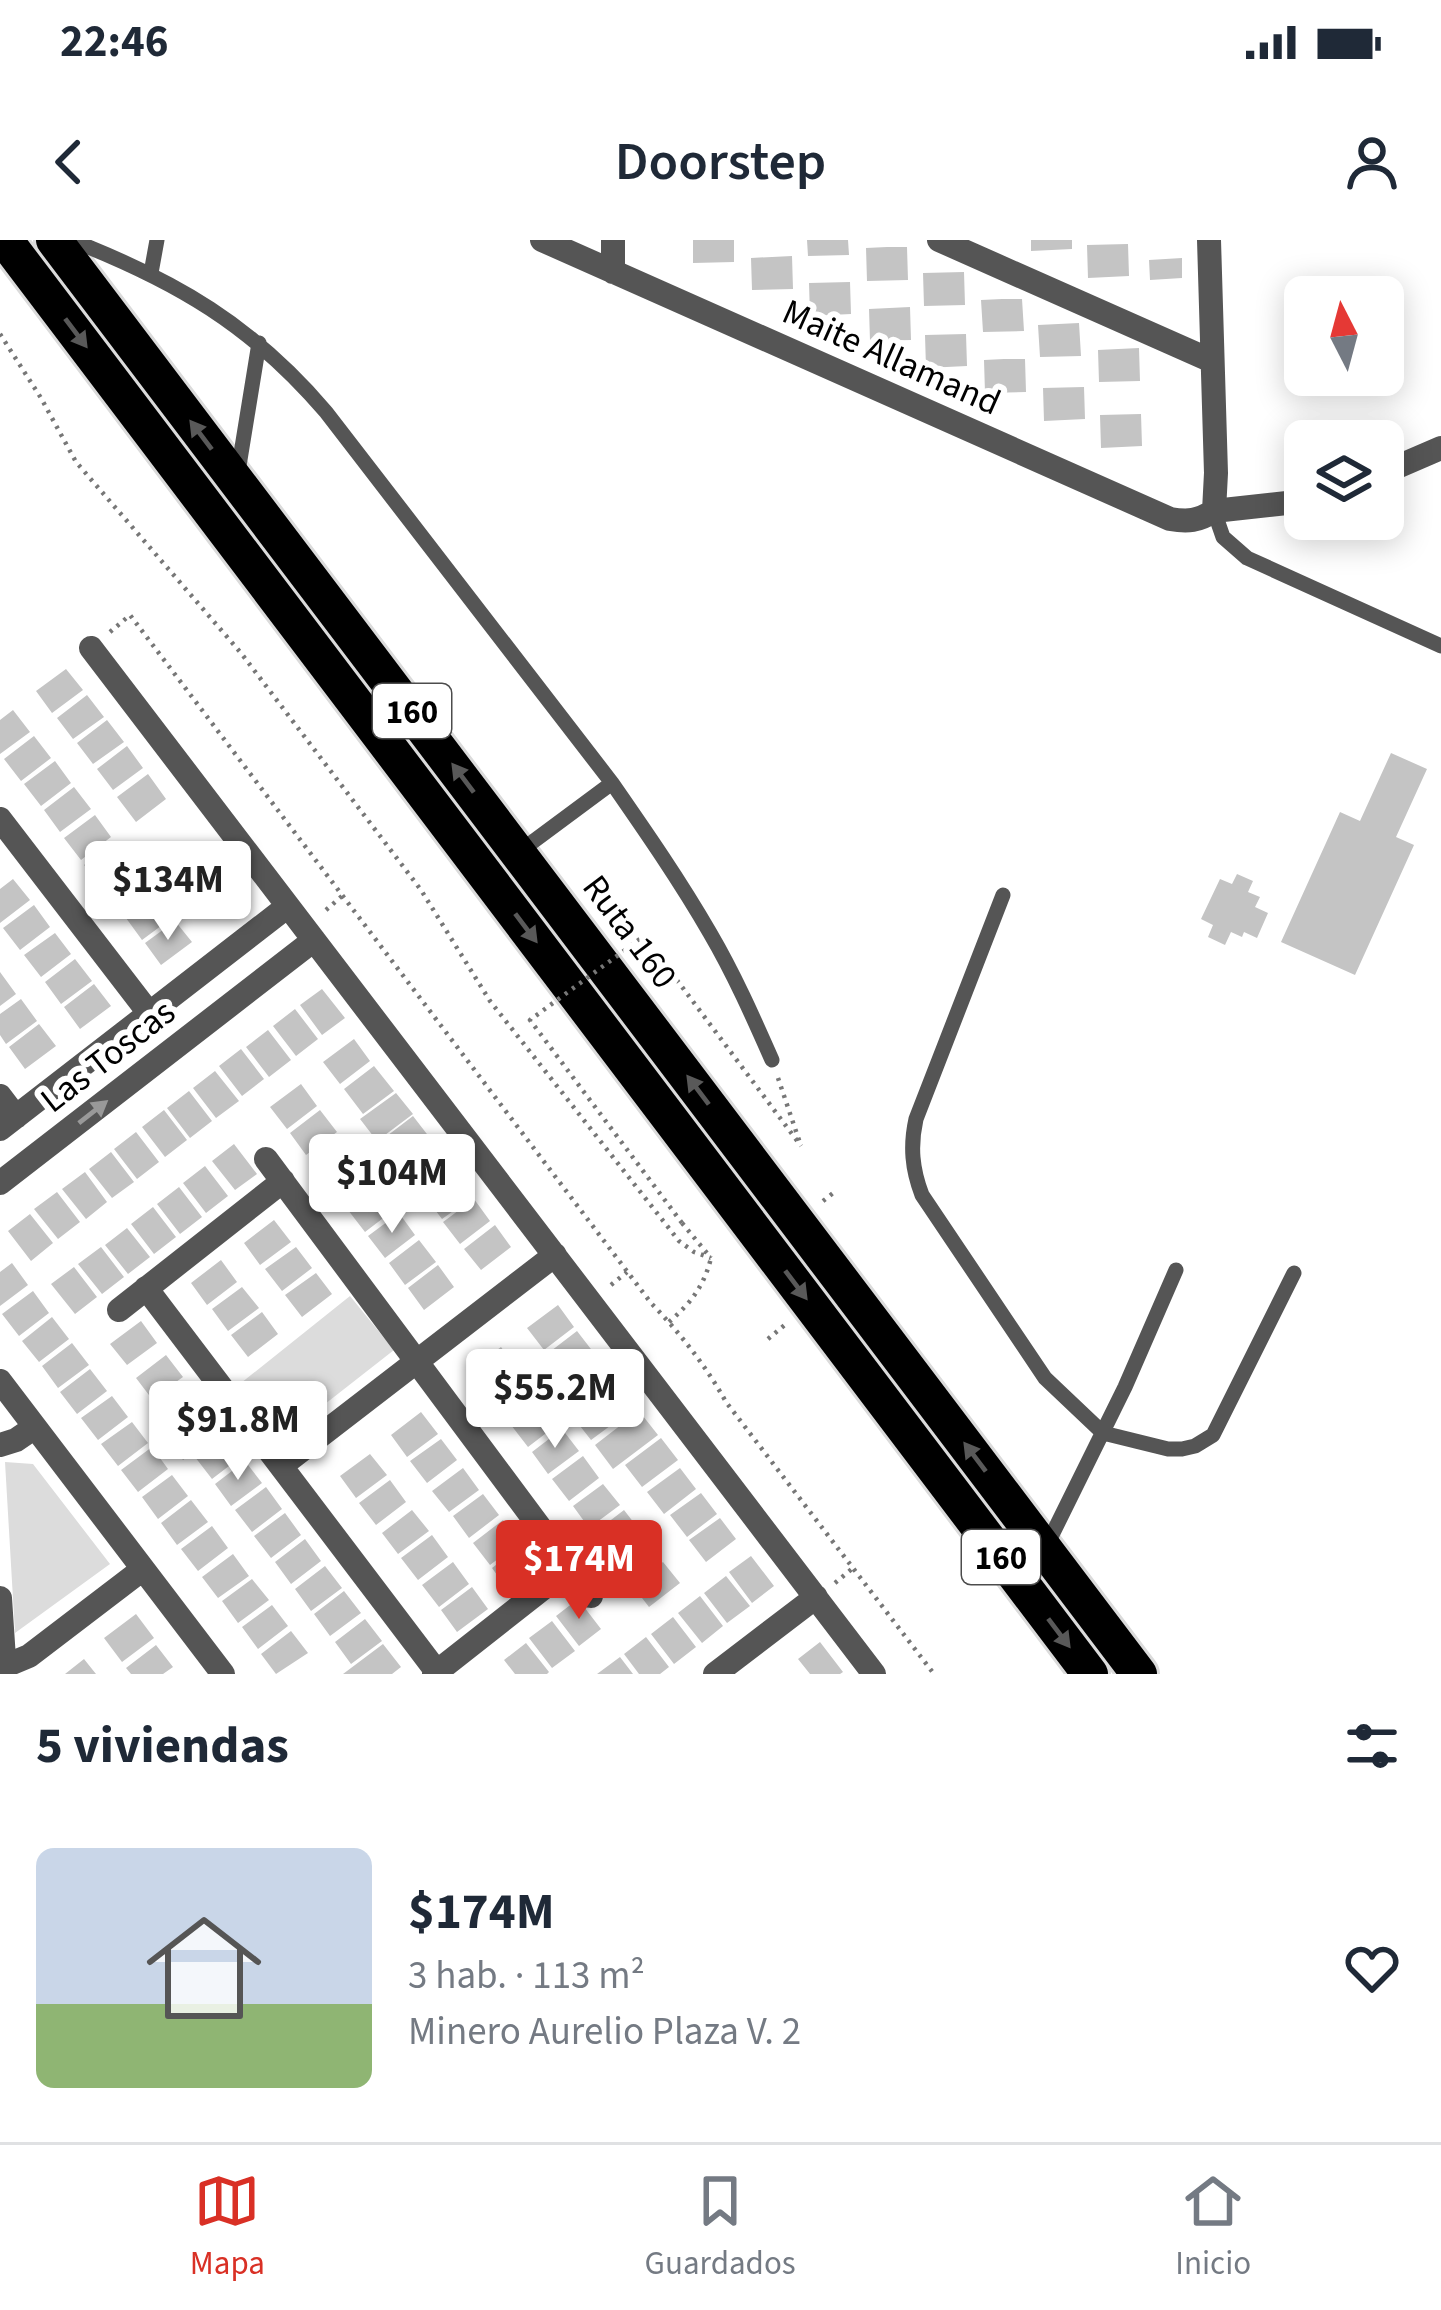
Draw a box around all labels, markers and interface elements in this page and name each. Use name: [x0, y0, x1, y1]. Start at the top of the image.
text: 22:46: [60, 10, 169, 74]
text: Doorstep: [615, 124, 826, 201]
icon: back: [36, 129, 102, 195]
icon: person: [1339, 129, 1405, 195]
north arrow: [1284, 276, 1404, 396]
map controls: [1284, 276, 1404, 540]
street label: Maite Allamand: [774, 287, 1008, 428]
one-way arrow: [63, 318, 88, 349]
one-way arrow: [190, 419, 214, 450]
button: layers: [1284, 420, 1404, 540]
road number: 160: [373, 684, 451, 738]
one-way arrow: [451, 763, 476, 794]
pin: $134M: [84, 841, 252, 943]
text: $134M: [112, 852, 224, 908]
street label: Ruta 160: [570, 864, 689, 999]
one-way arrow: [514, 913, 538, 944]
street label: Las Toscas: [30, 987, 186, 1125]
one-way arrow: [686, 1074, 710, 1105]
one-way arrow: [77, 1100, 108, 1124]
pin: $104M: [308, 1134, 476, 1236]
text: $104M: [336, 1145, 448, 1201]
one-way arrow: [783, 1270, 808, 1301]
pin: $55.2M: [457, 1349, 653, 1451]
text: $55.2M: [493, 1360, 617, 1416]
pin: $91.8M: [140, 1381, 336, 1483]
text: $91.8M: [176, 1392, 300, 1448]
one-way arrow: [963, 1441, 987, 1472]
pin: $174M: [495, 1520, 663, 1622]
road number: 160: [962, 1530, 1040, 1584]
text: $174M: [523, 1531, 635, 1587]
one-way arrow: [1046, 1617, 1071, 1649]
text: 5 viviendas: [36, 1710, 289, 1782]
icon: filters: [1339, 1713, 1405, 1779]
text: $174M: [408, 1876, 555, 1948]
icon: home: [132, 1896, 276, 2040]
icon: heart: [1339, 1935, 1405, 2001]
text: 3 hab. · 113 m²: [408, 1948, 645, 2004]
text: Minero Aurelio Plaza V. 2: [408, 2004, 801, 2060]
tab: Mapa: [190, 2168, 265, 2287]
tab: Guardados: [645, 2168, 796, 2287]
tab: Inicio: [1175, 2168, 1251, 2287]

